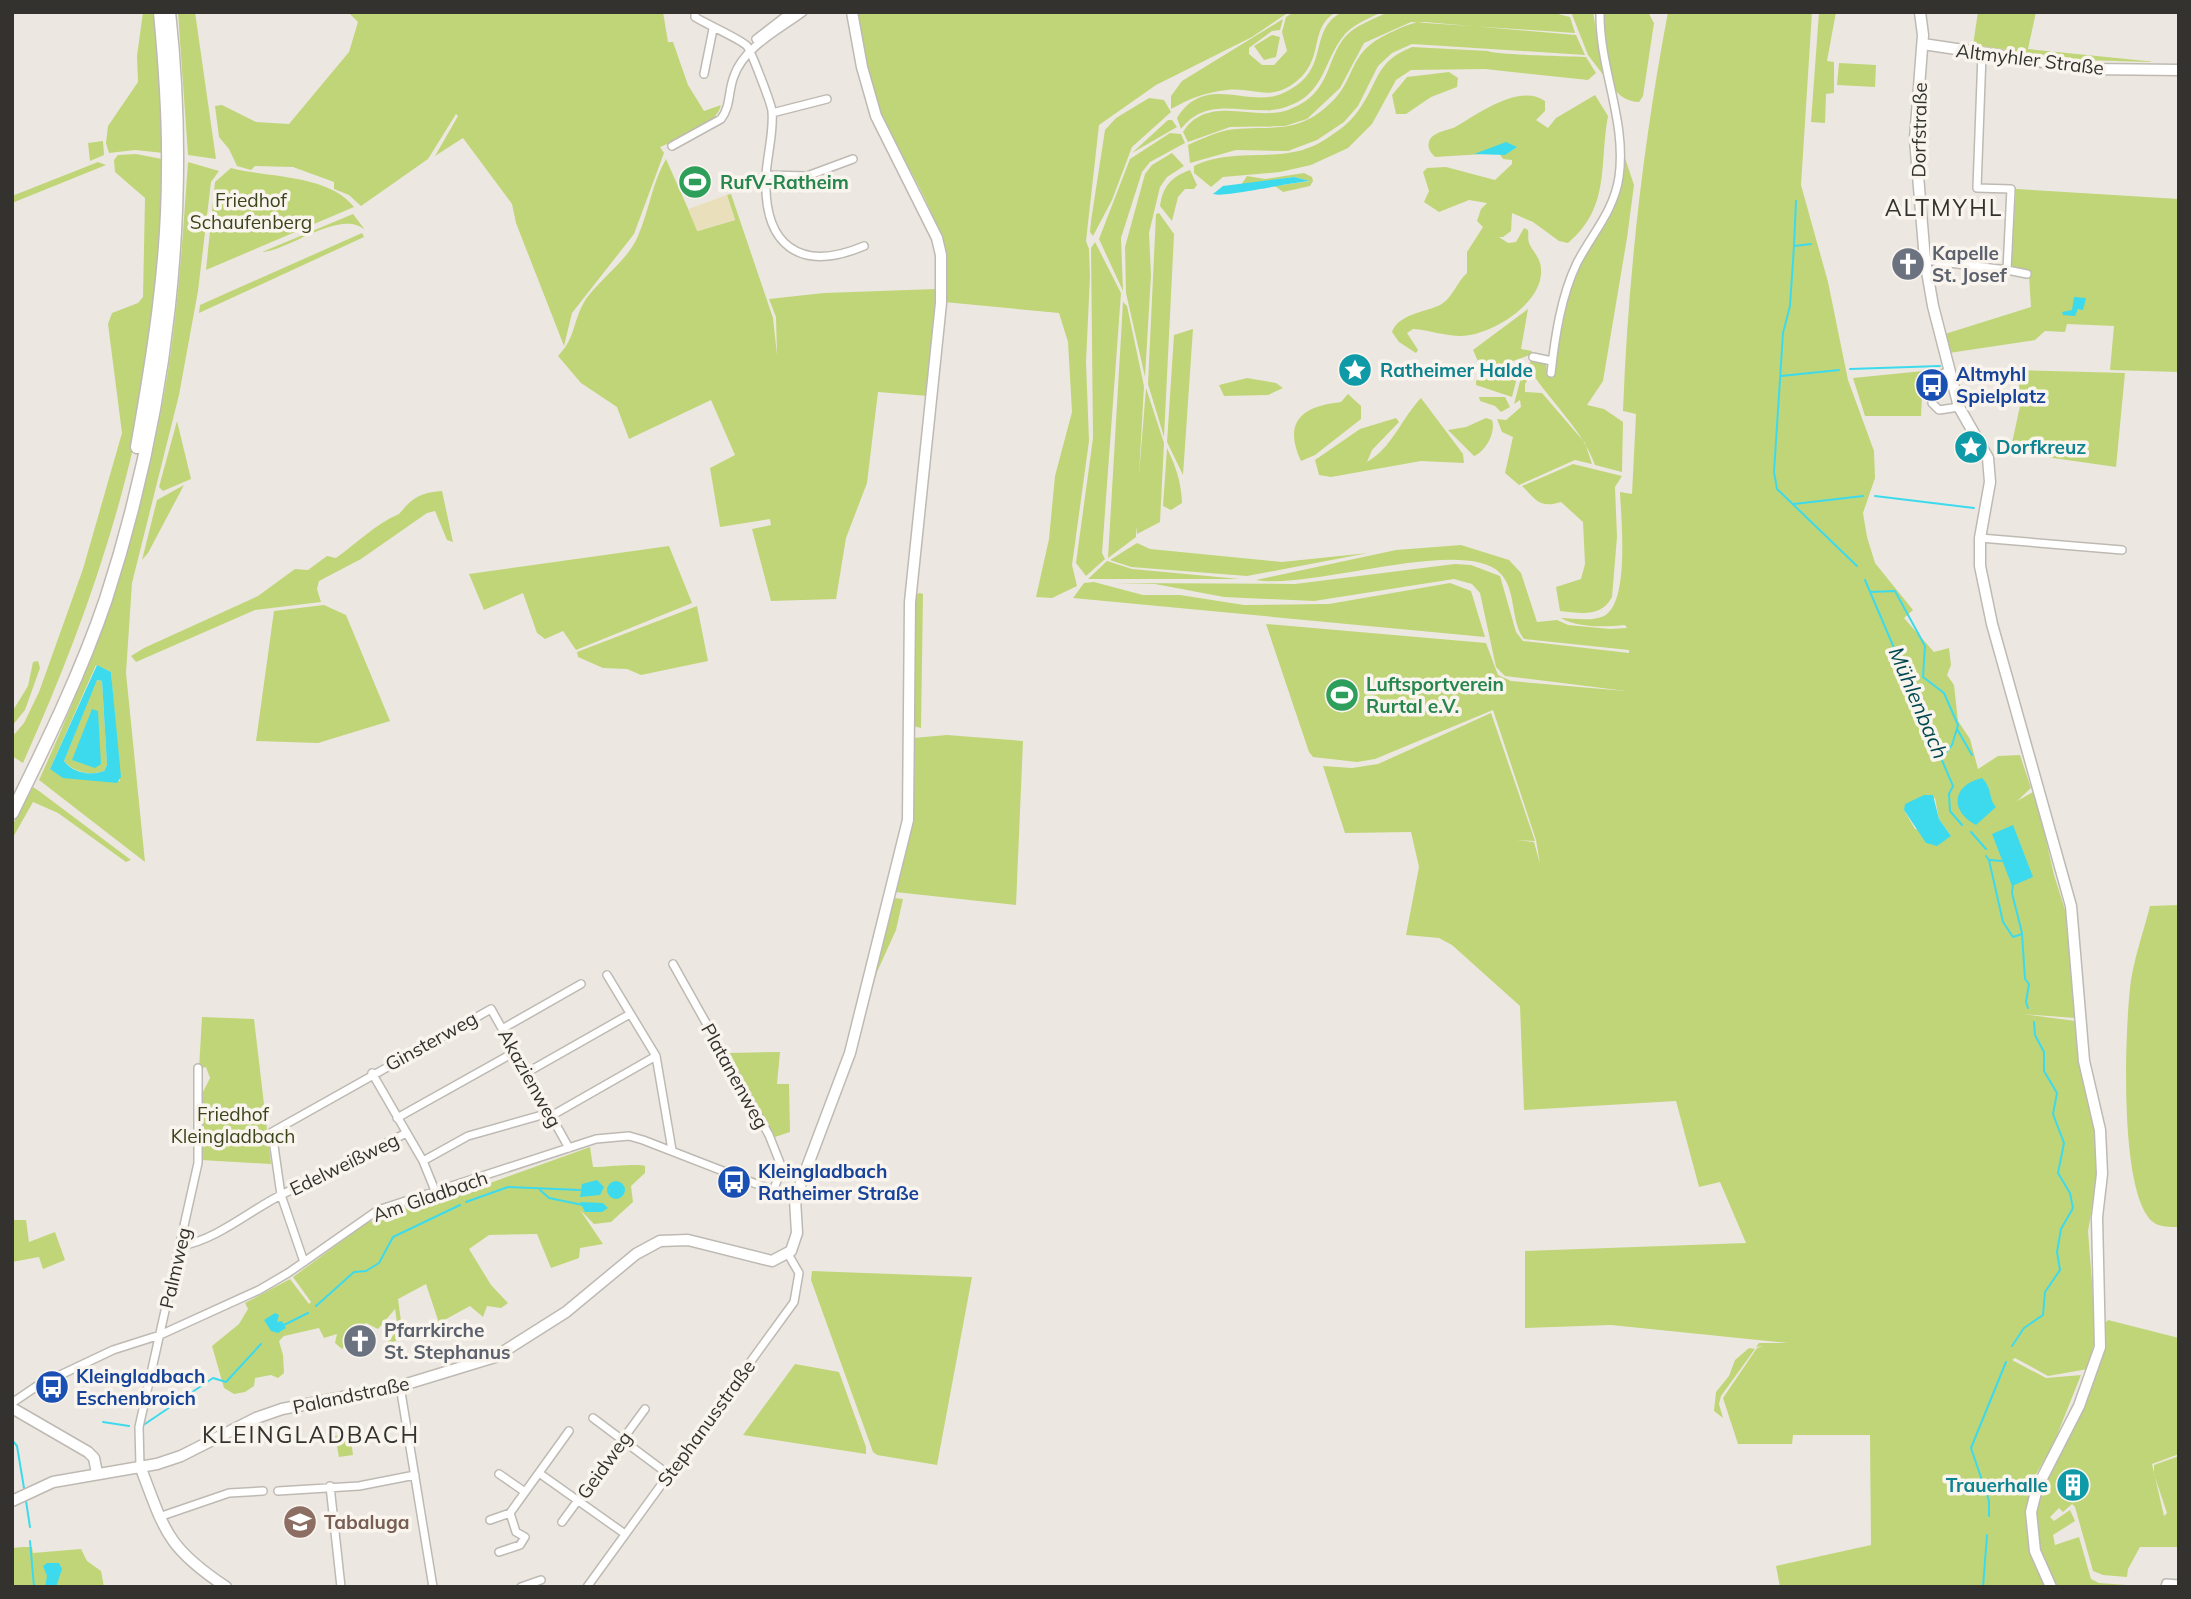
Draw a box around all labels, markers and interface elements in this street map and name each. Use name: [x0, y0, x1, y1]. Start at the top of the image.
street label: Altmyhler Straße: [1955, 38, 2105, 80]
street label: Dorfstraße: [1906, 82, 1932, 178]
sports icon: RufV-Ratheim: [676, 163, 714, 201]
place label: RufV-Ratheim: [720, 170, 849, 194]
park label: Friedhof Schaufenberg: [190, 188, 312, 234]
district label: ALTMYHL: [1885, 193, 2003, 222]
place label: Kapelle St. Josef: [1932, 241, 2008, 287]
church icon: Kapelle St. Josef: [1889, 245, 1927, 283]
place icon: Ratheimer Halde: [1336, 351, 1374, 389]
place label: Ratheimer Halde: [1380, 358, 1533, 382]
place label: Altmyhl Spielplatz: [1956, 362, 2046, 408]
bus stop icon: Altmyhl Spielplatz: [1913, 366, 1951, 404]
place icon: Dorfkreuz: [1952, 428, 1990, 466]
place label: Dorfkreuz: [1996, 435, 2086, 459]
water label: Mühlenbach: [1884, 643, 1954, 762]
place label: Luftsportverein Rurtal e.V.: [1366, 672, 1504, 718]
sports icon: Luftsportverein Rurtal e.V.: [1323, 676, 1361, 714]
street label: Ginsterweg: [381, 1006, 481, 1076]
street label: Platanenweg: [696, 1019, 774, 1133]
street label: Akazienweg: [493, 1025, 567, 1131]
park label: Friedhof Kleingladbach: [171, 1102, 295, 1148]
street label: Edelweißweg: [286, 1127, 402, 1201]
place label: Kleingladbach Ratheimer Straße: [758, 1159, 919, 1205]
bus stop icon: Kleingladbach Ratheimer Straße: [715, 1163, 753, 1201]
street label: Am Gladbach: [369, 1165, 491, 1227]
street label: Palmweg: [154, 1225, 196, 1311]
place label: Pfarrkirche St. Stephanus: [384, 1318, 511, 1364]
church icon: Pfarrkirche St. Stephanus: [341, 1322, 379, 1360]
street label: Stephanusstraße: [652, 1355, 760, 1491]
place label: Kleingladbach Eschenbroich: [76, 1364, 205, 1410]
bus stop icon: Kleingladbach Eschenbroich: [33, 1368, 71, 1406]
street label: Palandstraße: [291, 1371, 411, 1419]
district label: KLEINGLADBACH: [202, 1420, 420, 1449]
street label: Geidweg: [571, 1426, 637, 1504]
building icon: Trauerhalle: [2054, 1466, 2092, 1504]
place label: Trauerhalle: [1946, 1473, 2048, 1497]
school or university icon: Tabaluga: [281, 1503, 319, 1541]
place label: Tabaluga: [324, 1510, 410, 1534]

